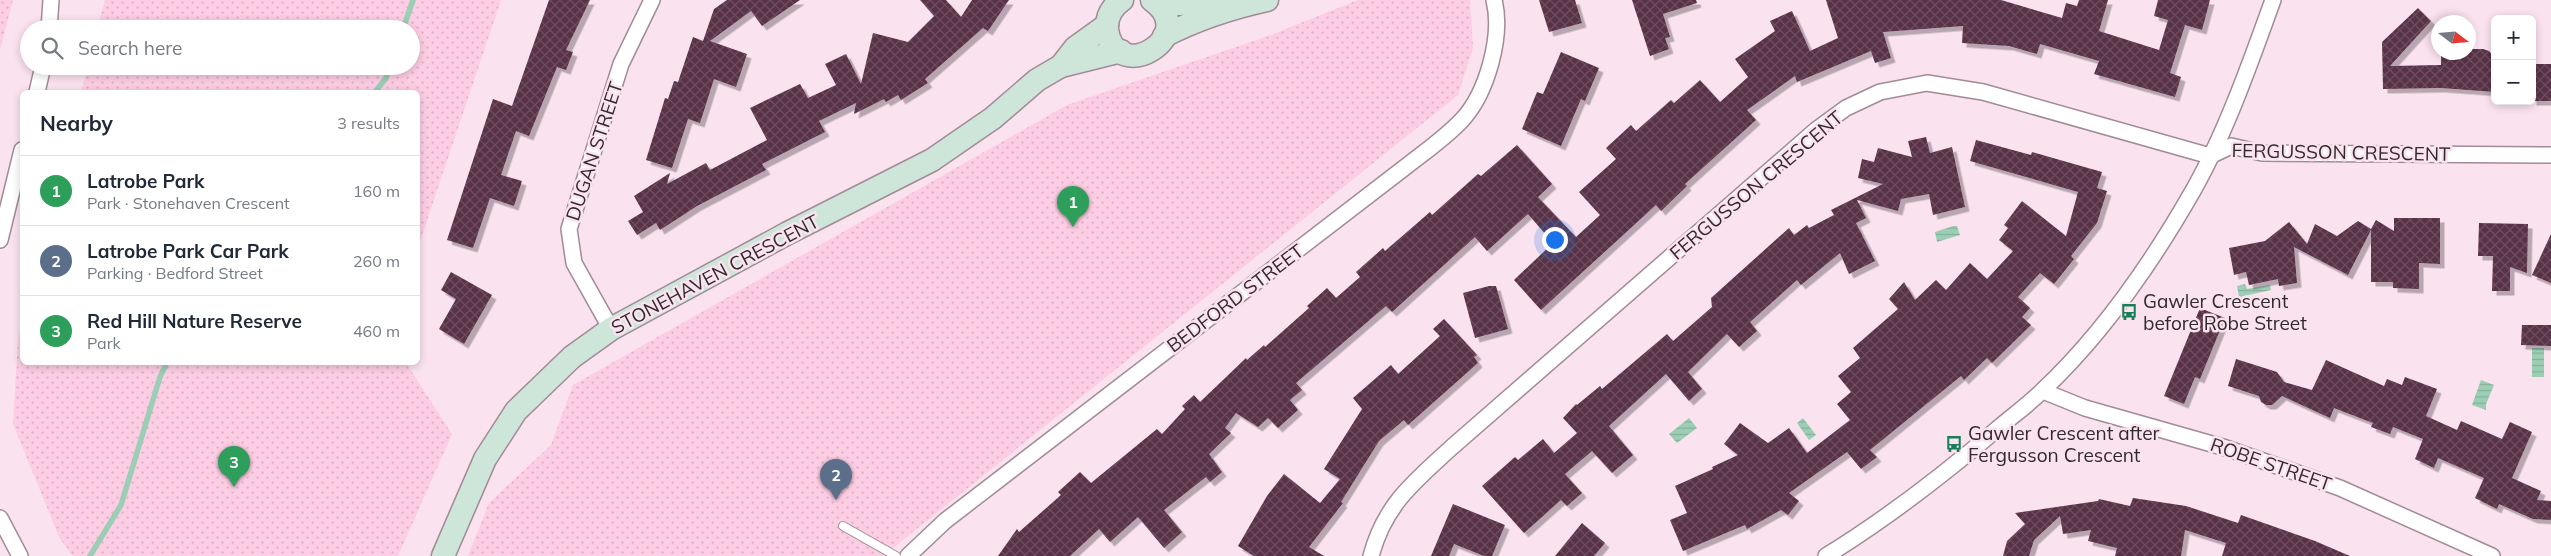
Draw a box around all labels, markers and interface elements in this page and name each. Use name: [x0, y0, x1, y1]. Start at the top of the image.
north arrow: [2431, 15, 2476, 60]
map controls: [2491, 15, 2536, 105]
button: +: [2491, 15, 2536, 60]
search box: [20, 20, 420, 75]
icon: search: [38, 34, 66, 62]
text: Search here: [78, 36, 182, 60]
button: −: [2491, 60, 2536, 105]
street label: DUGAN STREET: [560, 78, 628, 224]
street label: FERGUSSON CRESCENT: [1664, 105, 1848, 265]
text: Nearby: [40, 110, 113, 136]
text: 3 results: [337, 113, 400, 133]
street label: FERGUSSON CRESCENT: [2231, 138, 2451, 166]
text: Latrobe Park: [87, 169, 205, 193]
text: 1: [51, 181, 61, 201]
text: 160 m: [353, 181, 400, 201]
pin: 1: [1057, 186, 1089, 227]
text: Park · Stonehaven Crescent: [87, 193, 290, 213]
street label: STONEHAVEN CRESCENT: [607, 209, 824, 339]
your location: [1542, 227, 1568, 253]
street label: BEDFORD STREET: [1162, 238, 1309, 357]
text: Latrobe Park Car Park: [87, 239, 289, 263]
text: 2: [51, 251, 61, 271]
text: 260 m: [353, 251, 400, 271]
text: Parking · Bedford Street: [87, 263, 263, 283]
place label: Gawler Crescent before Robe Street: [2143, 289, 2307, 335]
bus stop icon: Gawler Crescent before Robe Street: [2119, 302, 2139, 322]
text: Red Hill Nature Reserve: [87, 309, 302, 333]
text: 3: [51, 321, 61, 341]
text: 460 m: [353, 321, 400, 341]
text: Park: [87, 333, 121, 353]
place label: Gawler Crescent after Fergusson Crescent: [1968, 421, 2160, 467]
street label: ROBE STREET: [2207, 432, 2335, 496]
bus stop icon: Gawler Crescent after Fergusson Crescent: [1944, 434, 1964, 454]
pin: 3: [218, 446, 250, 487]
pin: 2: [820, 459, 852, 500]

